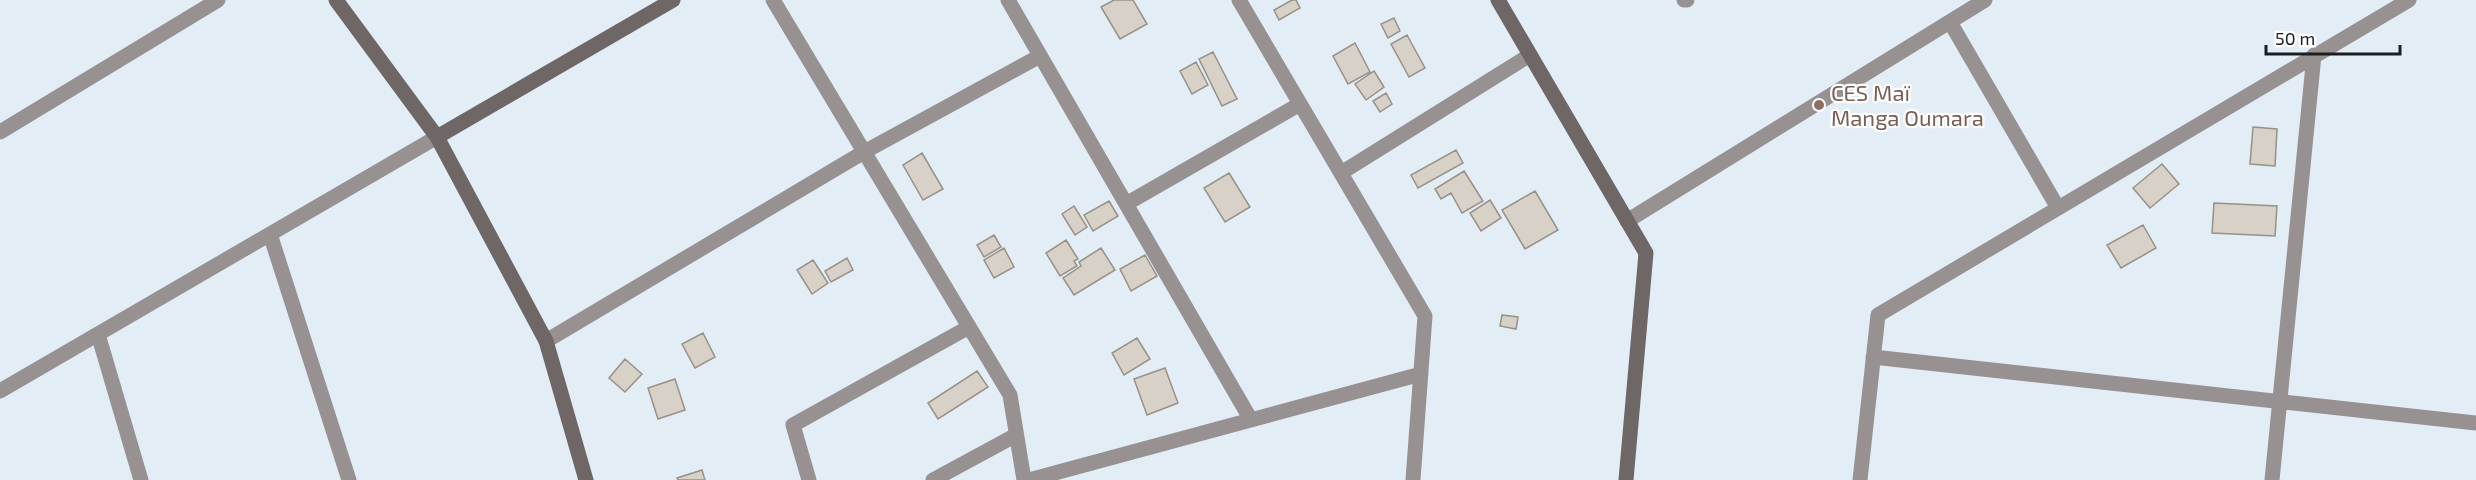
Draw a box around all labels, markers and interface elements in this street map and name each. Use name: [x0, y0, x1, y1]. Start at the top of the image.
scale bar: [2266, 18, 2400, 56]
text: 50 m: [2275, 27, 2315, 49]
place label: CES Maï Manga Oumara: [1831, 79, 1984, 130]
marker: CES Maï Manga Oumara: [1812, 98, 1826, 112]

